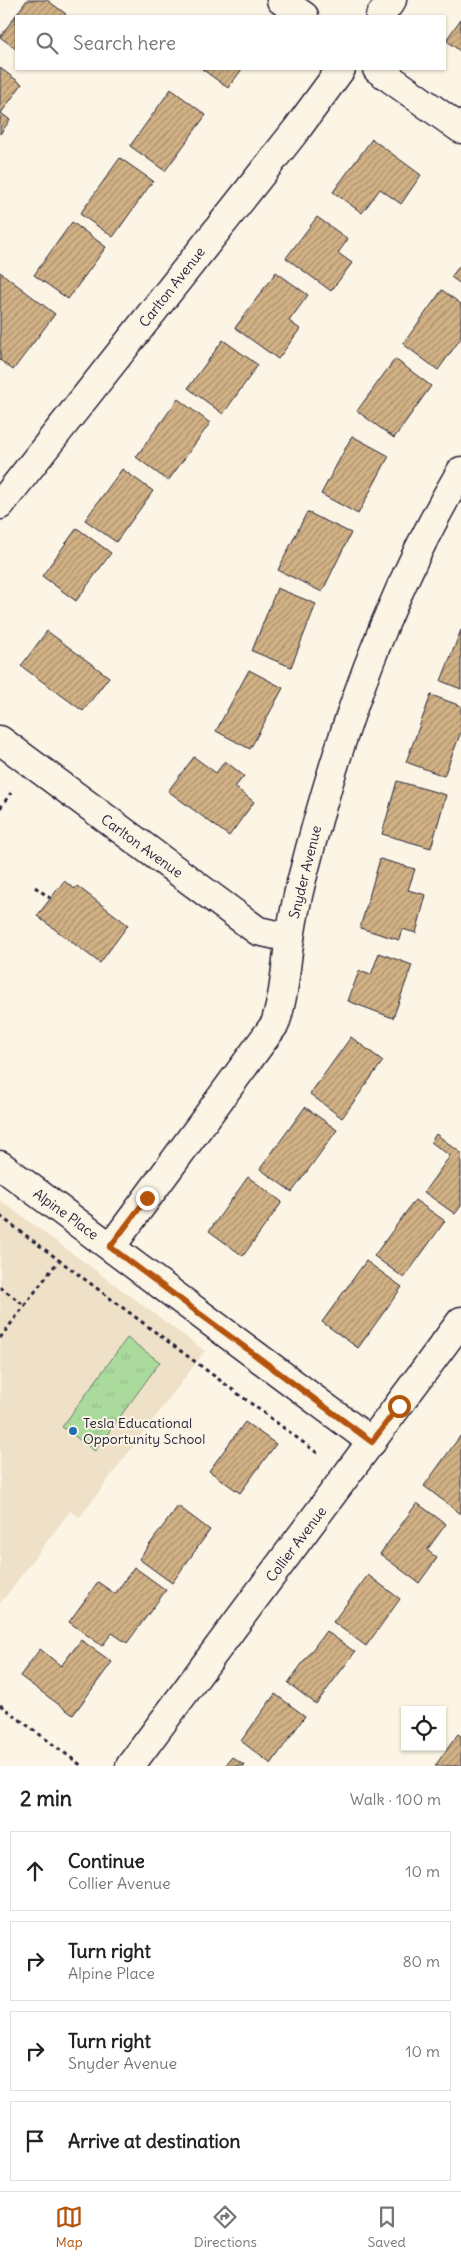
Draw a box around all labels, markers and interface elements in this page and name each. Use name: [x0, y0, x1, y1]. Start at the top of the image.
search box: [15, 15, 446, 70]
icon: search: [33, 29, 61, 57]
text: Search here: [73, 31, 176, 55]
street label: Carlton Avenue: [135, 243, 209, 331]
street label: Carlton Avenue: [98, 810, 186, 882]
street label: Snyder Avenue: [285, 824, 325, 920]
street label: Alpine Place: [30, 1184, 102, 1244]
route end: [136, 1187, 159, 1210]
route start: [388, 1395, 411, 1418]
place label: Tesla Educational Opportunity School: [83, 1414, 205, 1448]
marker: Tesla Educational Opportunity School: [67, 1425, 79, 1437]
street label: Collier Avenue: [262, 1503, 330, 1585]
map controls: [401, 1706, 446, 1751]
button: locate: [401, 1706, 446, 1751]
text: 2 min: [20, 1785, 72, 1812]
text: Walk · 100 m: [350, 1789, 441, 1809]
text: Continue: [68, 1849, 145, 1873]
icon: ahead: [21, 1857, 49, 1885]
text: 10 m: [405, 1861, 440, 1881]
text: Collier Avenue: [68, 1873, 171, 1893]
text: Turn right: [68, 1939, 151, 1963]
icon: right: [21, 1947, 49, 1975]
text: 80 m: [402, 1951, 440, 1971]
text: Alpine Place: [68, 1963, 155, 1983]
text: Turn right: [68, 2029, 151, 2053]
icon: right: [21, 2037, 49, 2065]
text: 10 m: [405, 2041, 440, 2061]
text: Snyder Avenue: [68, 2053, 177, 2073]
icon: arrive: [21, 2127, 49, 2155]
text: Arrive at destination: [68, 2129, 241, 2153]
tab: Map: [55, 2203, 83, 2251]
tab: Directions: [194, 2203, 257, 2251]
tab: Saved: [367, 2203, 406, 2251]

